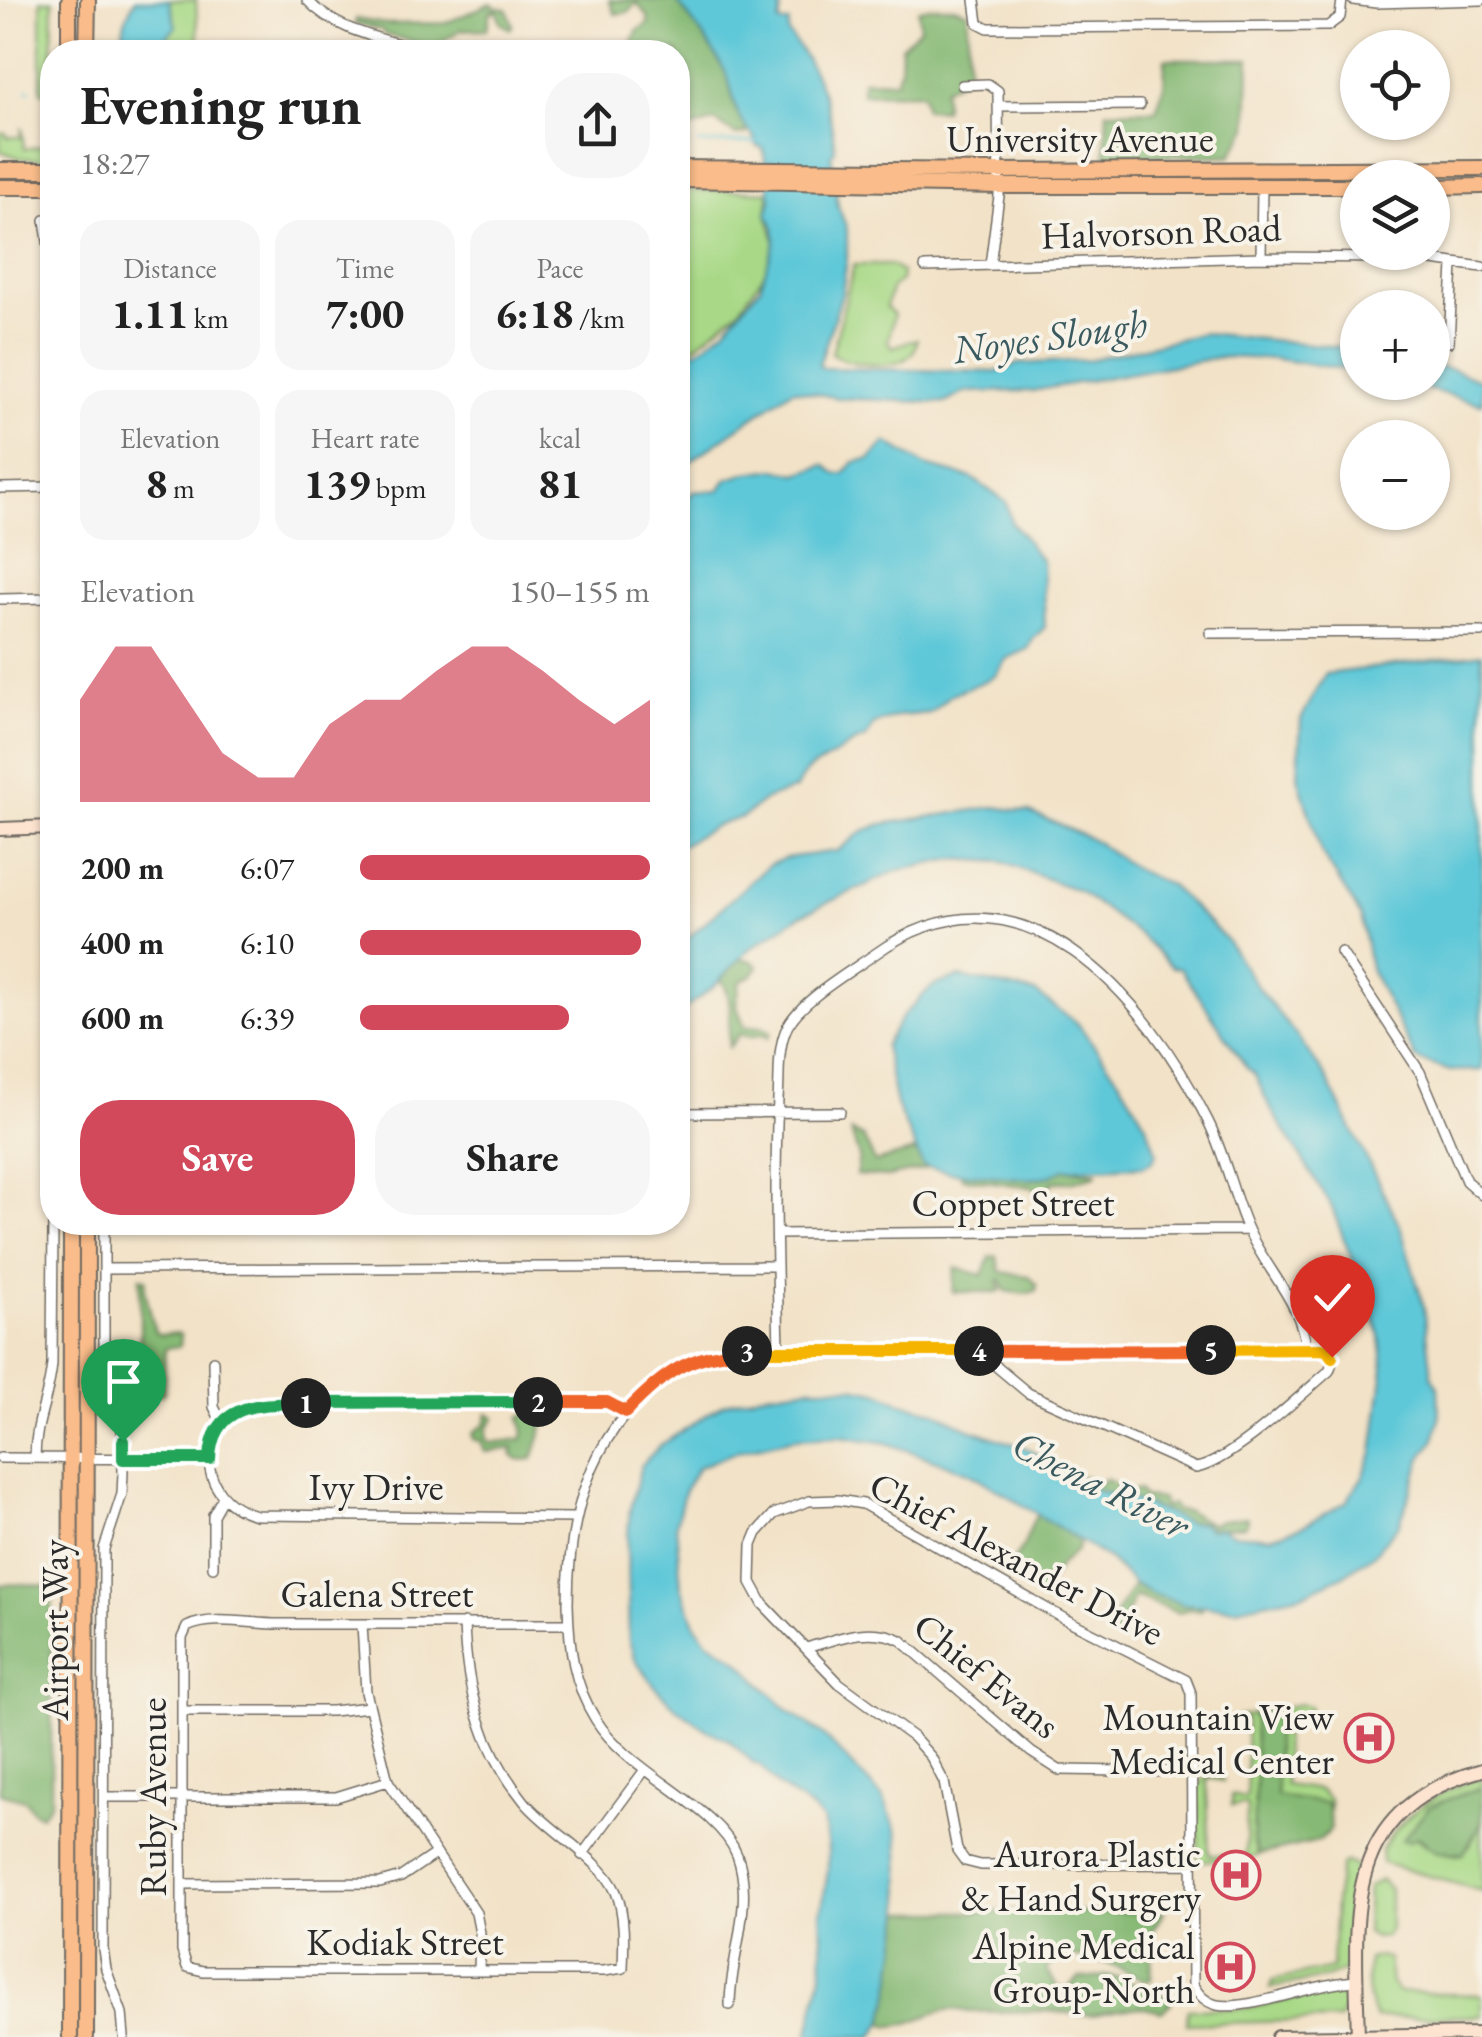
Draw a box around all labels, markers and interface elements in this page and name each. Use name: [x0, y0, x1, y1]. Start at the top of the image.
map controls: [1340, 30, 1450, 530]
button: locate: [1340, 30, 1450, 140]
text: Evening run: [80, 69, 362, 140]
button: share: [545, 73, 650, 178]
street label: University Avenue: [946, 114, 1214, 163]
text: 18:27: [80, 142, 149, 184]
button: layers: [1340, 160, 1450, 270]
street label: Halvorson Road: [1040, 202, 1283, 260]
text: Distance: [123, 250, 217, 286]
text: Time: [336, 250, 394, 286]
text: Pace: [537, 250, 583, 286]
text: 1.11: [111, 286, 188, 341]
text: 7:00: [326, 286, 404, 341]
text: 6:18: [495, 286, 573, 341]
button: +: [1340, 290, 1450, 400]
water label: Noyes Slough: [948, 297, 1151, 376]
text: km: [188, 300, 229, 336]
text: /km: [573, 300, 625, 336]
text: Elevation: [120, 420, 220, 456]
text: Heart rate: [311, 420, 419, 456]
text: kcal: [539, 420, 581, 456]
button: −: [1340, 420, 1450, 530]
text: 8: [145, 456, 167, 511]
text: 139: [304, 456, 370, 511]
text: 81: [538, 456, 582, 511]
text: m: [167, 470, 195, 506]
text: bpm: [370, 470, 427, 506]
text: Elevation: [80, 570, 195, 612]
text: 150–155 m: [509, 570, 650, 612]
text: 200 m: [80, 847, 164, 889]
text: 6:07: [240, 847, 294, 889]
text: 400 m: [80, 922, 164, 964]
text: 6:10: [240, 922, 294, 964]
text: 600 m: [80, 997, 164, 1039]
text: 6:39: [240, 997, 294, 1039]
button: Save: [80, 1100, 355, 1215]
button: Share: [375, 1100, 650, 1215]
street label: Coppet Street: [911, 1178, 1115, 1227]
pin: [1290, 1255, 1375, 1358]
icon: check: [1305, 1270, 1360, 1325]
pin: 5: [1186, 1325, 1236, 1375]
pin: 3: [722, 1326, 772, 1376]
pin: 4: [954, 1326, 1004, 1376]
text: 5: [1204, 1332, 1218, 1368]
text: 3: [740, 1333, 754, 1369]
text: 4: [972, 1333, 986, 1369]
pin: [81, 1339, 166, 1442]
icon: arrive: [96, 1354, 151, 1409]
pin: 2: [513, 1377, 563, 1427]
pin: 1: [281, 1378, 331, 1428]
text: 2: [531, 1384, 545, 1420]
text: 1: [299, 1385, 313, 1421]
water label: Chena River: [1004, 1417, 1200, 1551]
street label: Chief Alexander Drive: [861, 1460, 1173, 1656]
street label: Ivy Drive: [309, 1462, 443, 1511]
street label: Airport Way: [30, 1539, 79, 1722]
street label: Galena Street: [280, 1569, 474, 1618]
street label: Chief Evans: [904, 1601, 1070, 1749]
place label: Mountain View Medical Center: [1103, 1692, 1335, 1785]
street label: Ruby Avenue: [128, 1697, 177, 1897]
hospital icon: Mountain View Medical Center: [1343, 1712, 1395, 1764]
place label: Aurora Plastic & Hand Surgery: [961, 1829, 1201, 1922]
hospital icon: Aurora Plastic & Hand Surgery: [1210, 1849, 1262, 1901]
street label: Kodiak Street: [306, 1917, 504, 1966]
place label: Alpine Medical Group-North: [971, 1921, 1195, 2014]
hospital icon: Alpine Medical Group-North: [1204, 1941, 1256, 1993]

